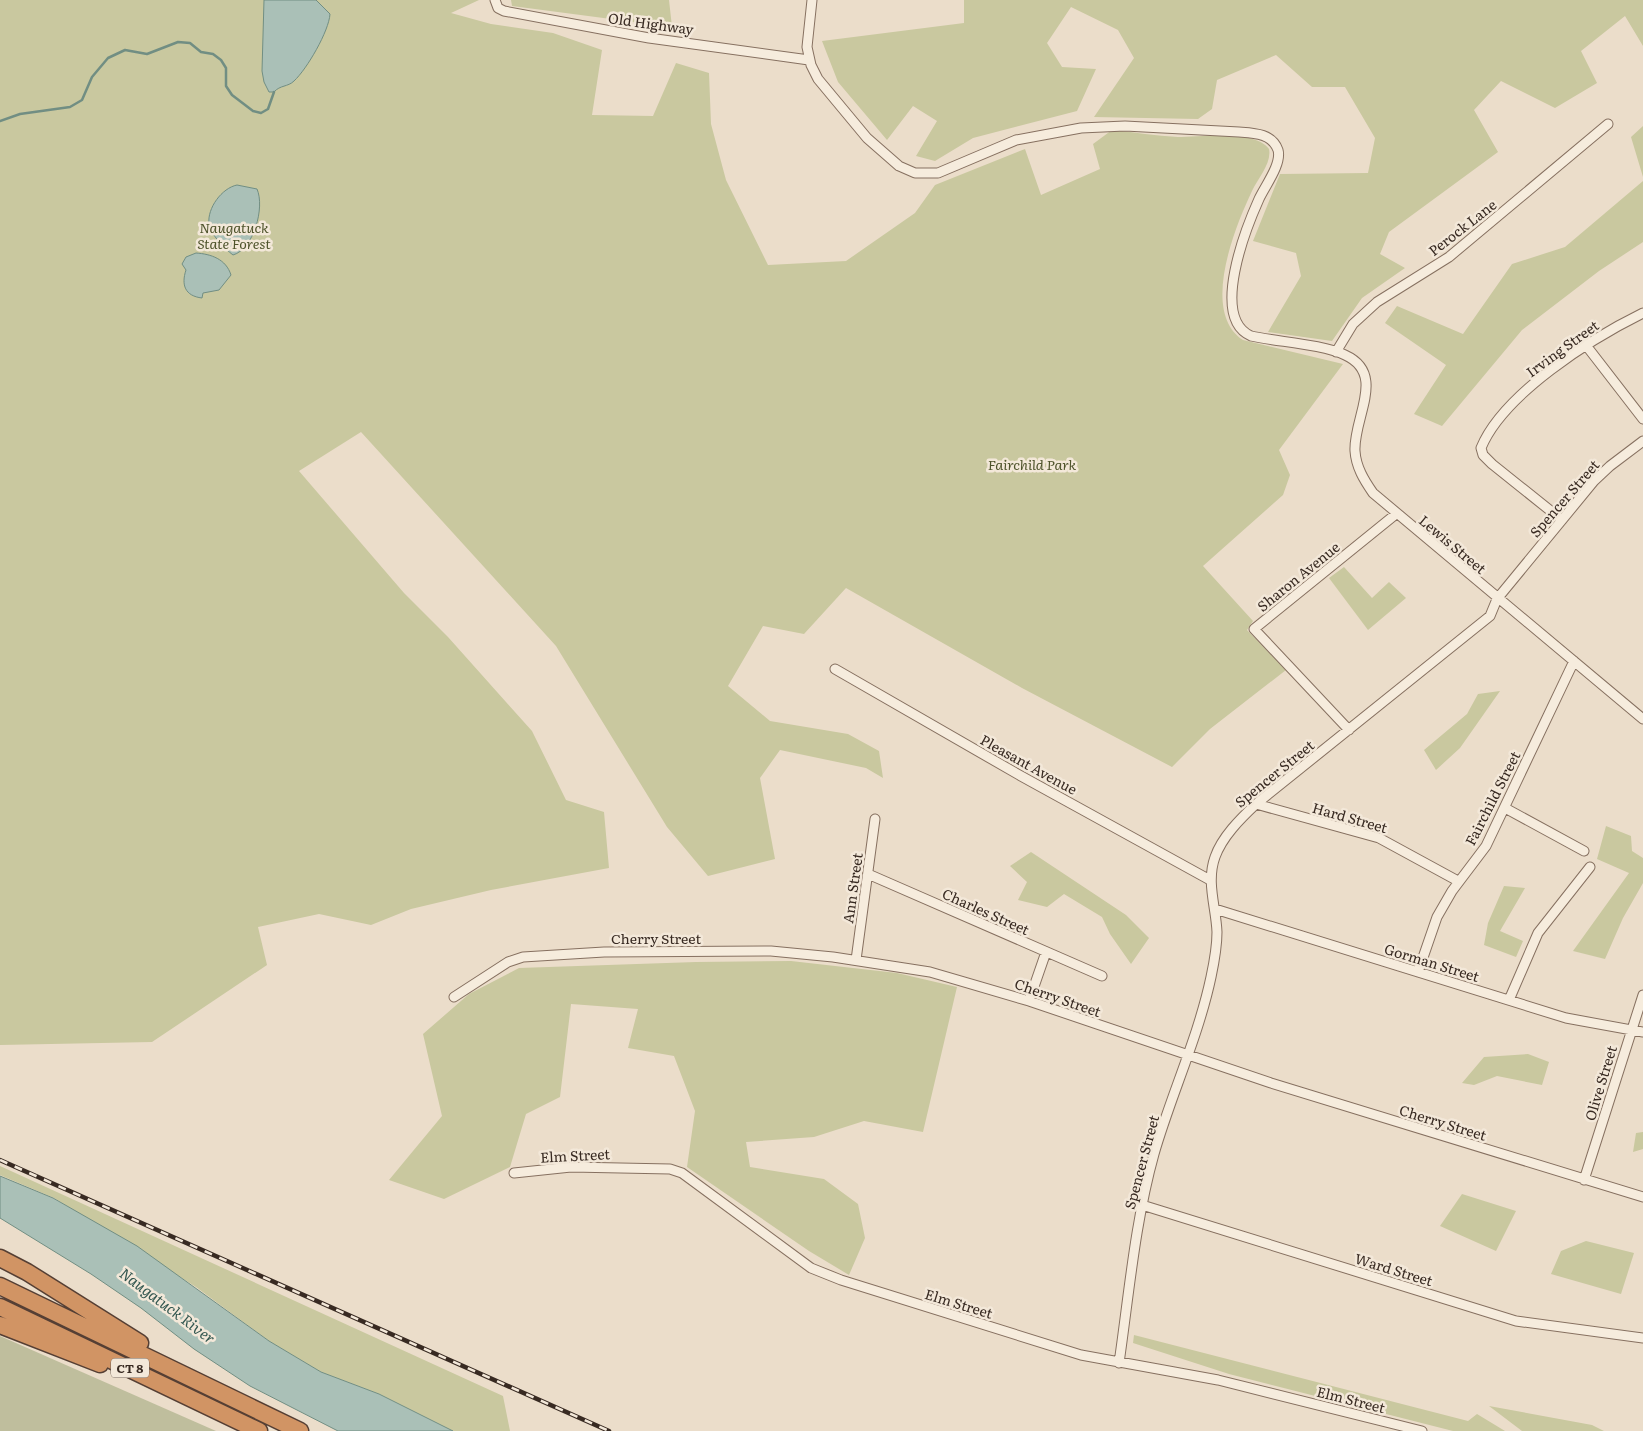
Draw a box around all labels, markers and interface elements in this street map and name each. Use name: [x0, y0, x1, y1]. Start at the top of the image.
street label: Old Highway: [607, 7, 696, 39]
street label: Perock Lane: [1424, 194, 1500, 260]
park label: Naugatuck State Forest: [197, 217, 271, 253]
street label: Irving Street: [1522, 315, 1603, 381]
park label: Fairchild Park: [988, 454, 1077, 474]
street label: Spencer Street: [1525, 455, 1604, 541]
street label: Lewis Street: [1415, 510, 1491, 578]
street label: Sharon Avenue: [1253, 537, 1343, 615]
street label: Pleasant Avenue: [977, 729, 1081, 799]
street label: Spencer Street: [1230, 735, 1318, 811]
street label: Fairchild Street: [1460, 747, 1525, 849]
street label: Hard Street: [1310, 797, 1390, 837]
street label: Ann Street: [837, 851, 867, 925]
street label: Charles Street: [939, 883, 1033, 939]
street label: Cherry Street: [611, 928, 701, 948]
street label: Gorman Street: [1382, 938, 1482, 986]
street label: Cherry Street: [1012, 973, 1104, 1021]
street label: Olive Street: [1579, 1043, 1621, 1123]
street label: Cherry Street: [1397, 1099, 1489, 1145]
street label: Spencer Street: [1119, 1112, 1163, 1211]
street label: Elm Street: [540, 1143, 611, 1167]
street label: Ward Street: [1353, 1248, 1436, 1290]
water label: Naugatuck River: [115, 1261, 221, 1349]
street label: Elm Street: [923, 1283, 996, 1323]
road number: CT 8: [111, 1359, 149, 1378]
street label: Elm Street: [1315, 1381, 1388, 1417]

